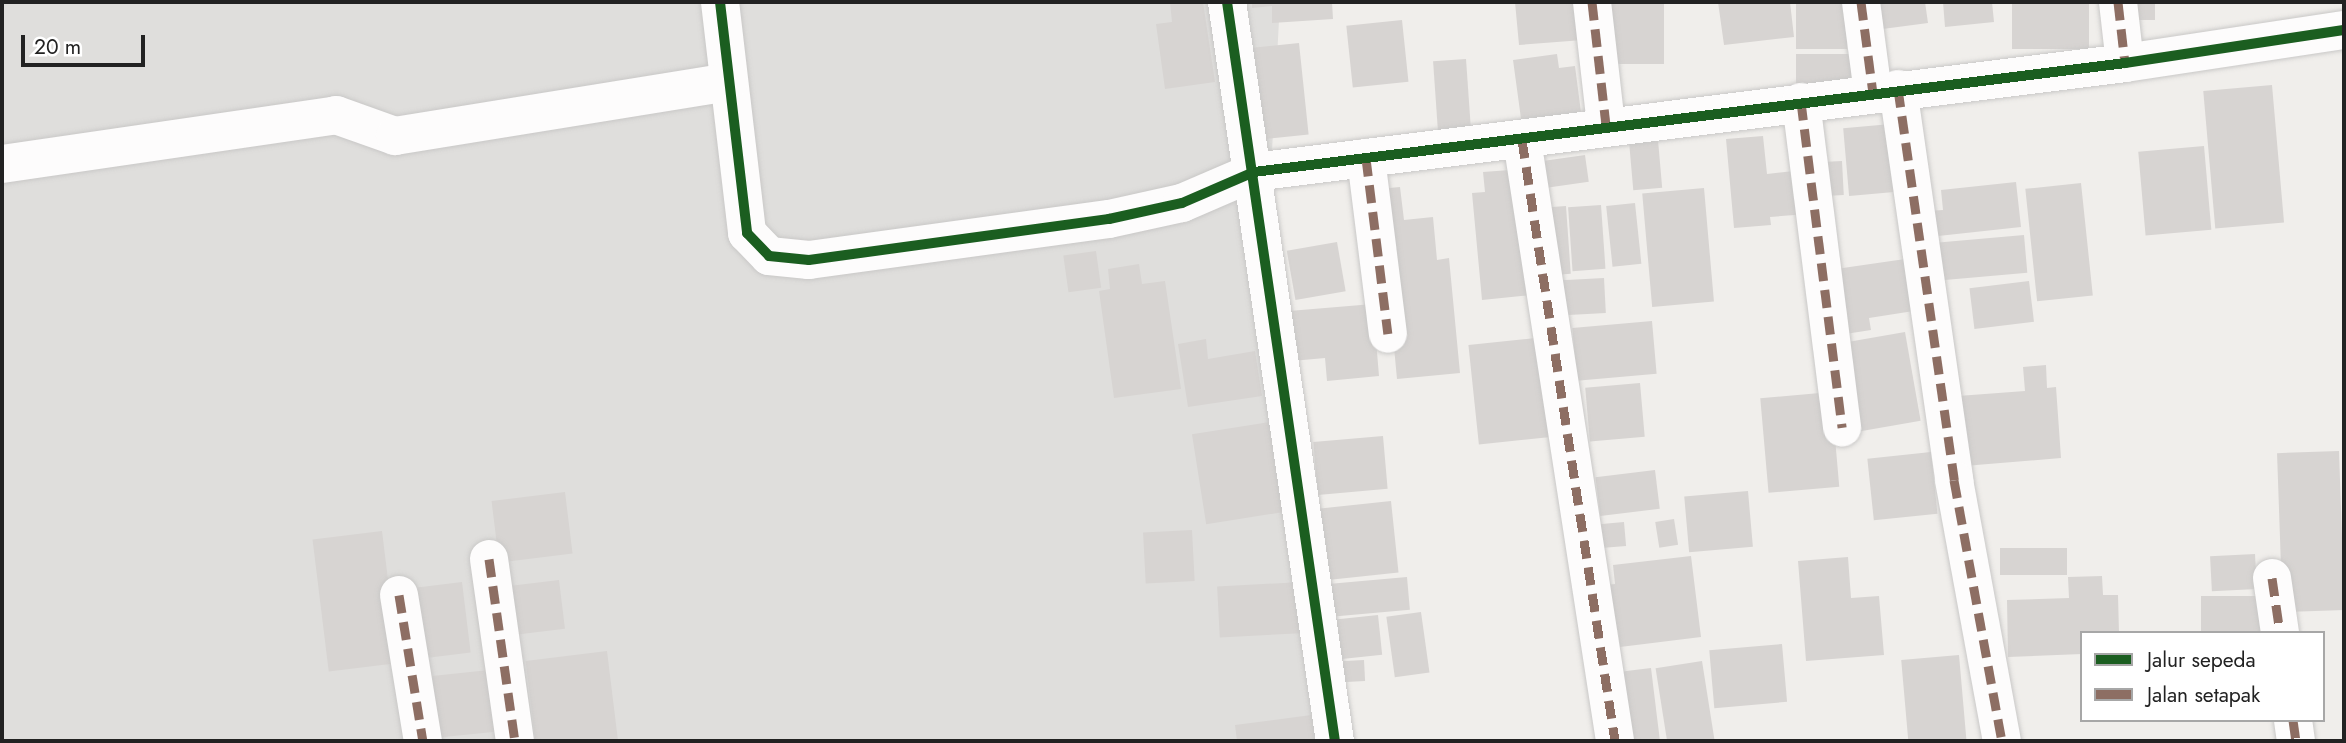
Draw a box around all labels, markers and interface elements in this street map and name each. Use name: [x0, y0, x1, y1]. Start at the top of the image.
scale bar: [24, 21, 149, 65]
text: 20 m: [34, 32, 81, 62]
legend: [2080, 631, 2325, 722]
text: Jalur sepeda: [2147, 645, 2256, 675]
text: Jalan setapak: [2147, 680, 2260, 710]

